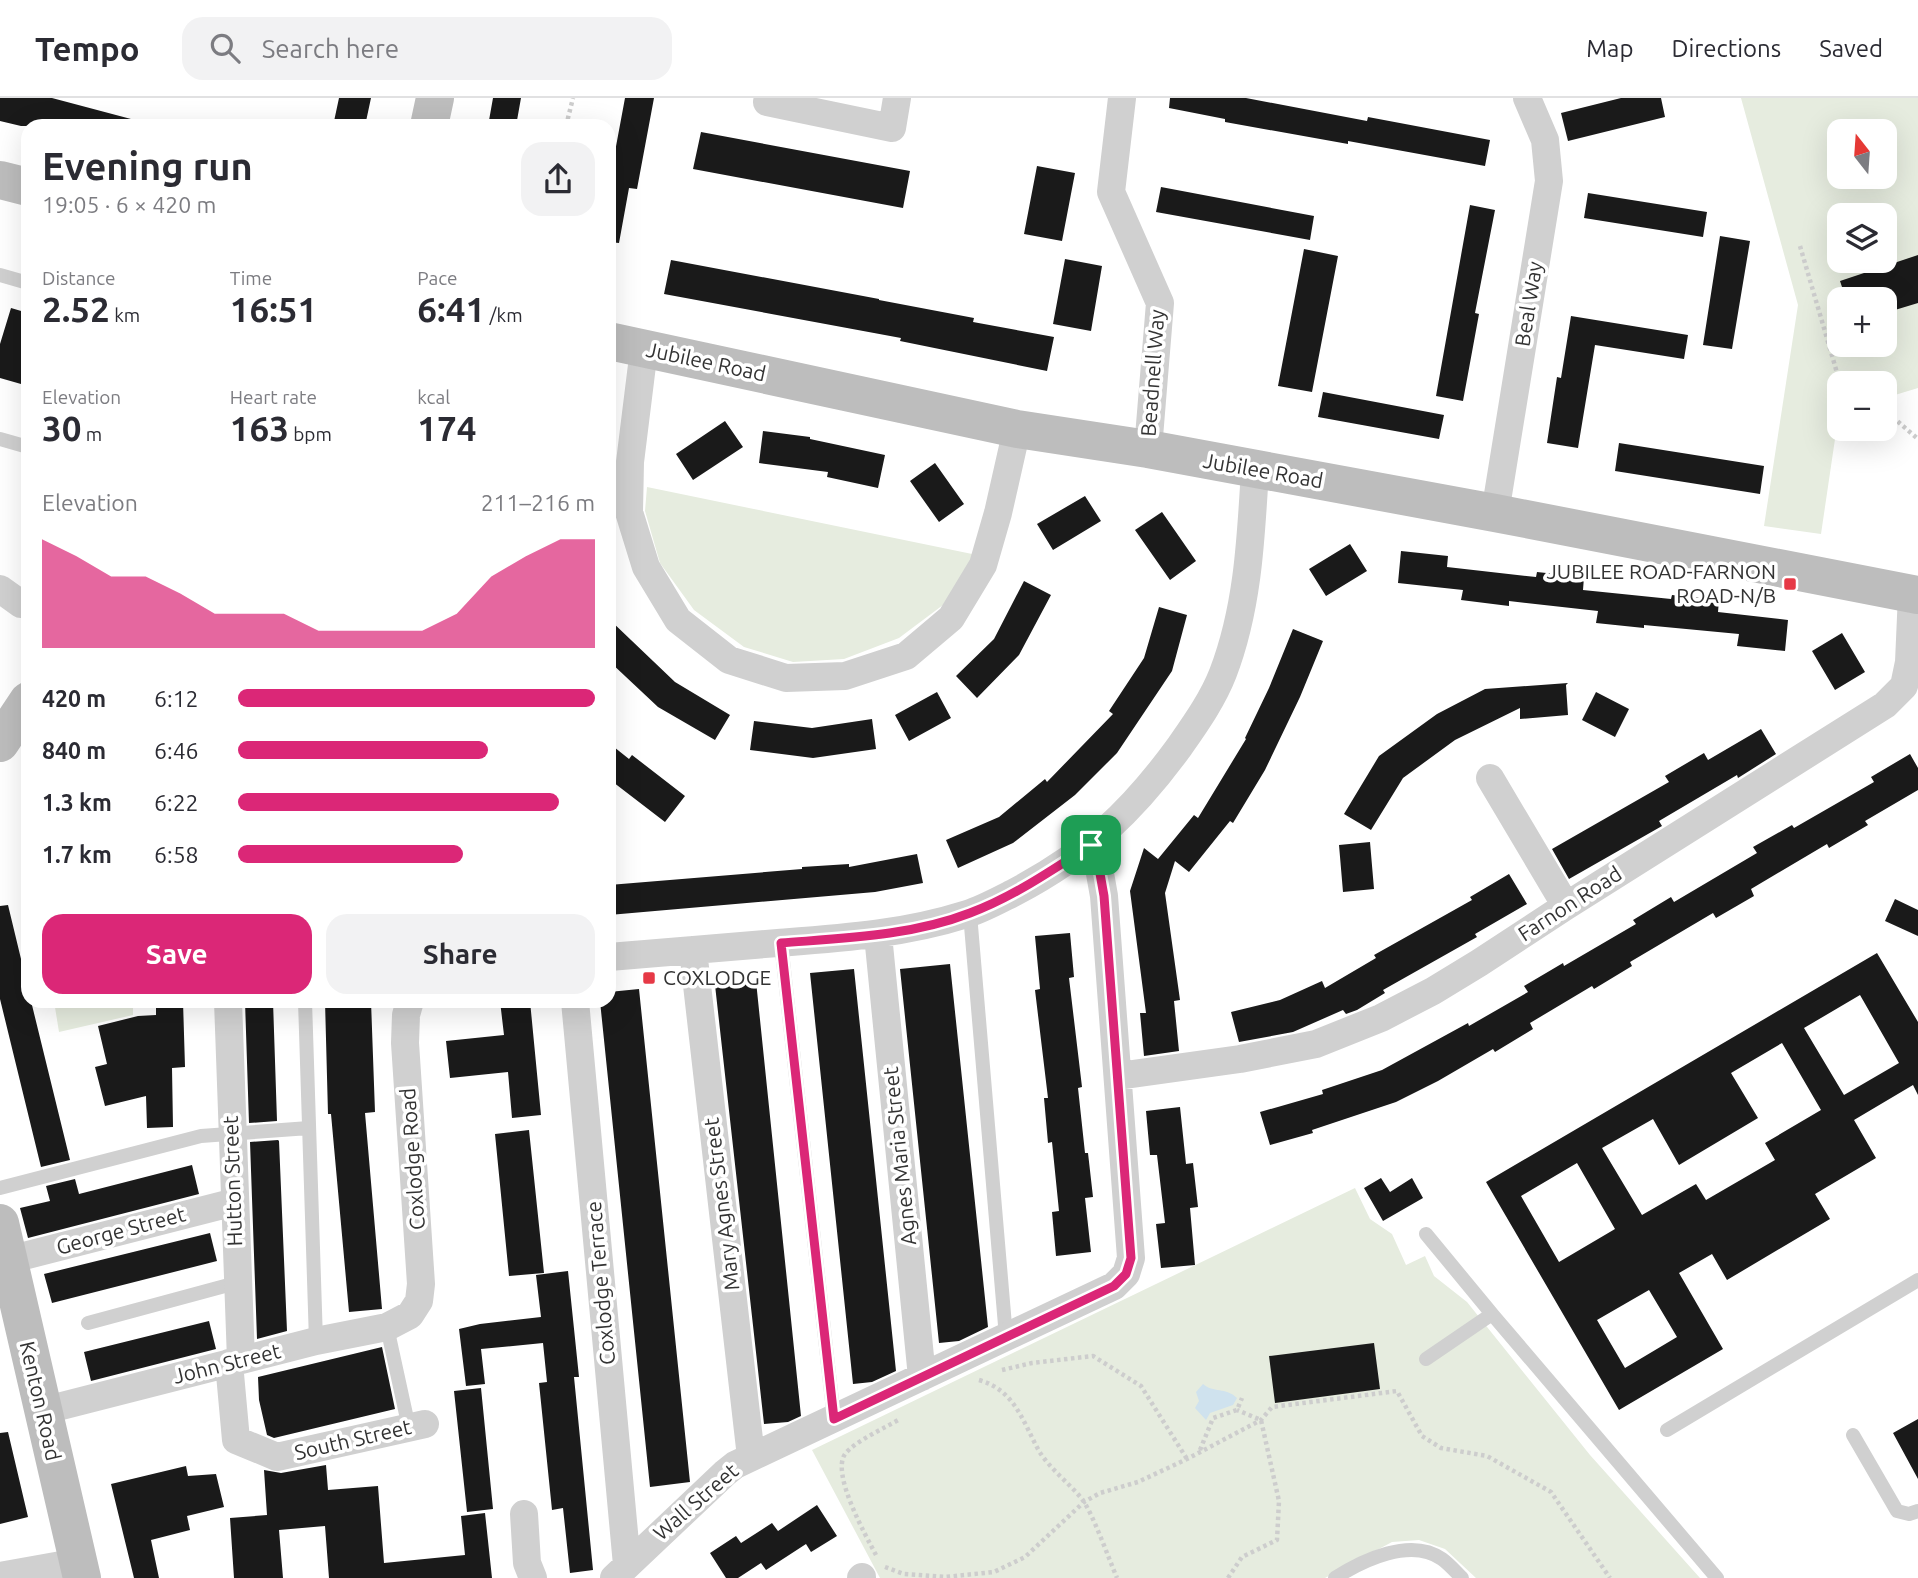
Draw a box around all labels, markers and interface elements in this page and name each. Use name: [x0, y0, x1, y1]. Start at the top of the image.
search box: [182, 17, 672, 80]
icon: search: [206, 29, 244, 67]
text: Tempo: [35, 30, 140, 67]
text: Search here: [262, 34, 399, 63]
text: Map: [1586, 35, 1633, 62]
text: Directions: [1671, 35, 1781, 62]
text: Saved: [1819, 35, 1883, 62]
north arrow: [1827, 119, 1897, 189]
map controls: [1827, 119, 1897, 441]
button: share: [521, 142, 595, 216]
text: Evening run: [42, 145, 253, 187]
text: 19:05 · 6 × 420 m: [42, 192, 216, 217]
button: layers: [1827, 203, 1897, 273]
street label: Beal Way: [1509, 260, 1547, 348]
text: Distance: [42, 267, 116, 289]
text: Time: [230, 267, 272, 289]
text: Pace: [417, 267, 458, 289]
button: +: [1827, 287, 1897, 357]
text: 2.52: [42, 289, 110, 329]
text: 16:51: [230, 289, 317, 329]
text: 6:41: [417, 289, 485, 329]
text: km: [110, 304, 140, 326]
text: /km: [485, 304, 523, 326]
street label: Beadnell Way: [1136, 309, 1168, 437]
street label: Jubilee Road: [644, 337, 768, 385]
button: −: [1827, 371, 1897, 441]
text: Elevation: [42, 386, 121, 408]
text: Heart rate: [230, 386, 317, 408]
text: kcal: [417, 386, 450, 408]
text: 30: [42, 408, 81, 448]
text: 163: [230, 408, 289, 448]
text: 174: [417, 408, 477, 448]
text: m: [81, 423, 102, 445]
text: bpm: [289, 423, 332, 445]
street label: Jubilee Road: [1201, 448, 1325, 492]
text: Elevation: [42, 490, 138, 515]
text: 211–216 m: [481, 490, 595, 515]
place label: JUBILEE ROAD-FARNON ROAD-N/B: [1546, 559, 1776, 607]
marker: JUBILEE ROAD-FARNON ROAD-N/B: [1782, 576, 1798, 592]
text: 420 m: [42, 686, 106, 711]
text: 6:12: [154, 686, 199, 711]
text: 840 m: [42, 738, 106, 763]
text: 6:46: [154, 738, 199, 763]
text: 1.3 km: [42, 790, 112, 815]
text: 6:22: [154, 790, 199, 815]
pin: [1061, 815, 1121, 875]
icon: arrive: [1072, 826, 1110, 864]
text: 1.7 km: [42, 842, 112, 867]
text: 6:58: [154, 842, 199, 867]
street label: Farnon Road: [1513, 861, 1626, 945]
button: Save: [42, 914, 312, 994]
button: Share: [326, 914, 595, 994]
place label: COXLODGE: [663, 965, 771, 989]
marker: COXLODGE: [641, 970, 657, 986]
street label: Agnes Maria Street: [878, 1066, 920, 1247]
street label: Coxlodge Road: [395, 1087, 429, 1231]
street label: Hutton Street: [218, 1115, 246, 1247]
street label: Mary Agnes Street: [698, 1116, 744, 1292]
street label: Coxlodge Terrace: [581, 1200, 619, 1366]
street label: George Street: [53, 1201, 188, 1259]
street label: John Street: [170, 1338, 283, 1388]
street label: Kenton Road: [16, 1339, 66, 1463]
street label: South Street: [292, 1414, 413, 1464]
street label: Wall Street: [648, 1458, 743, 1544]

